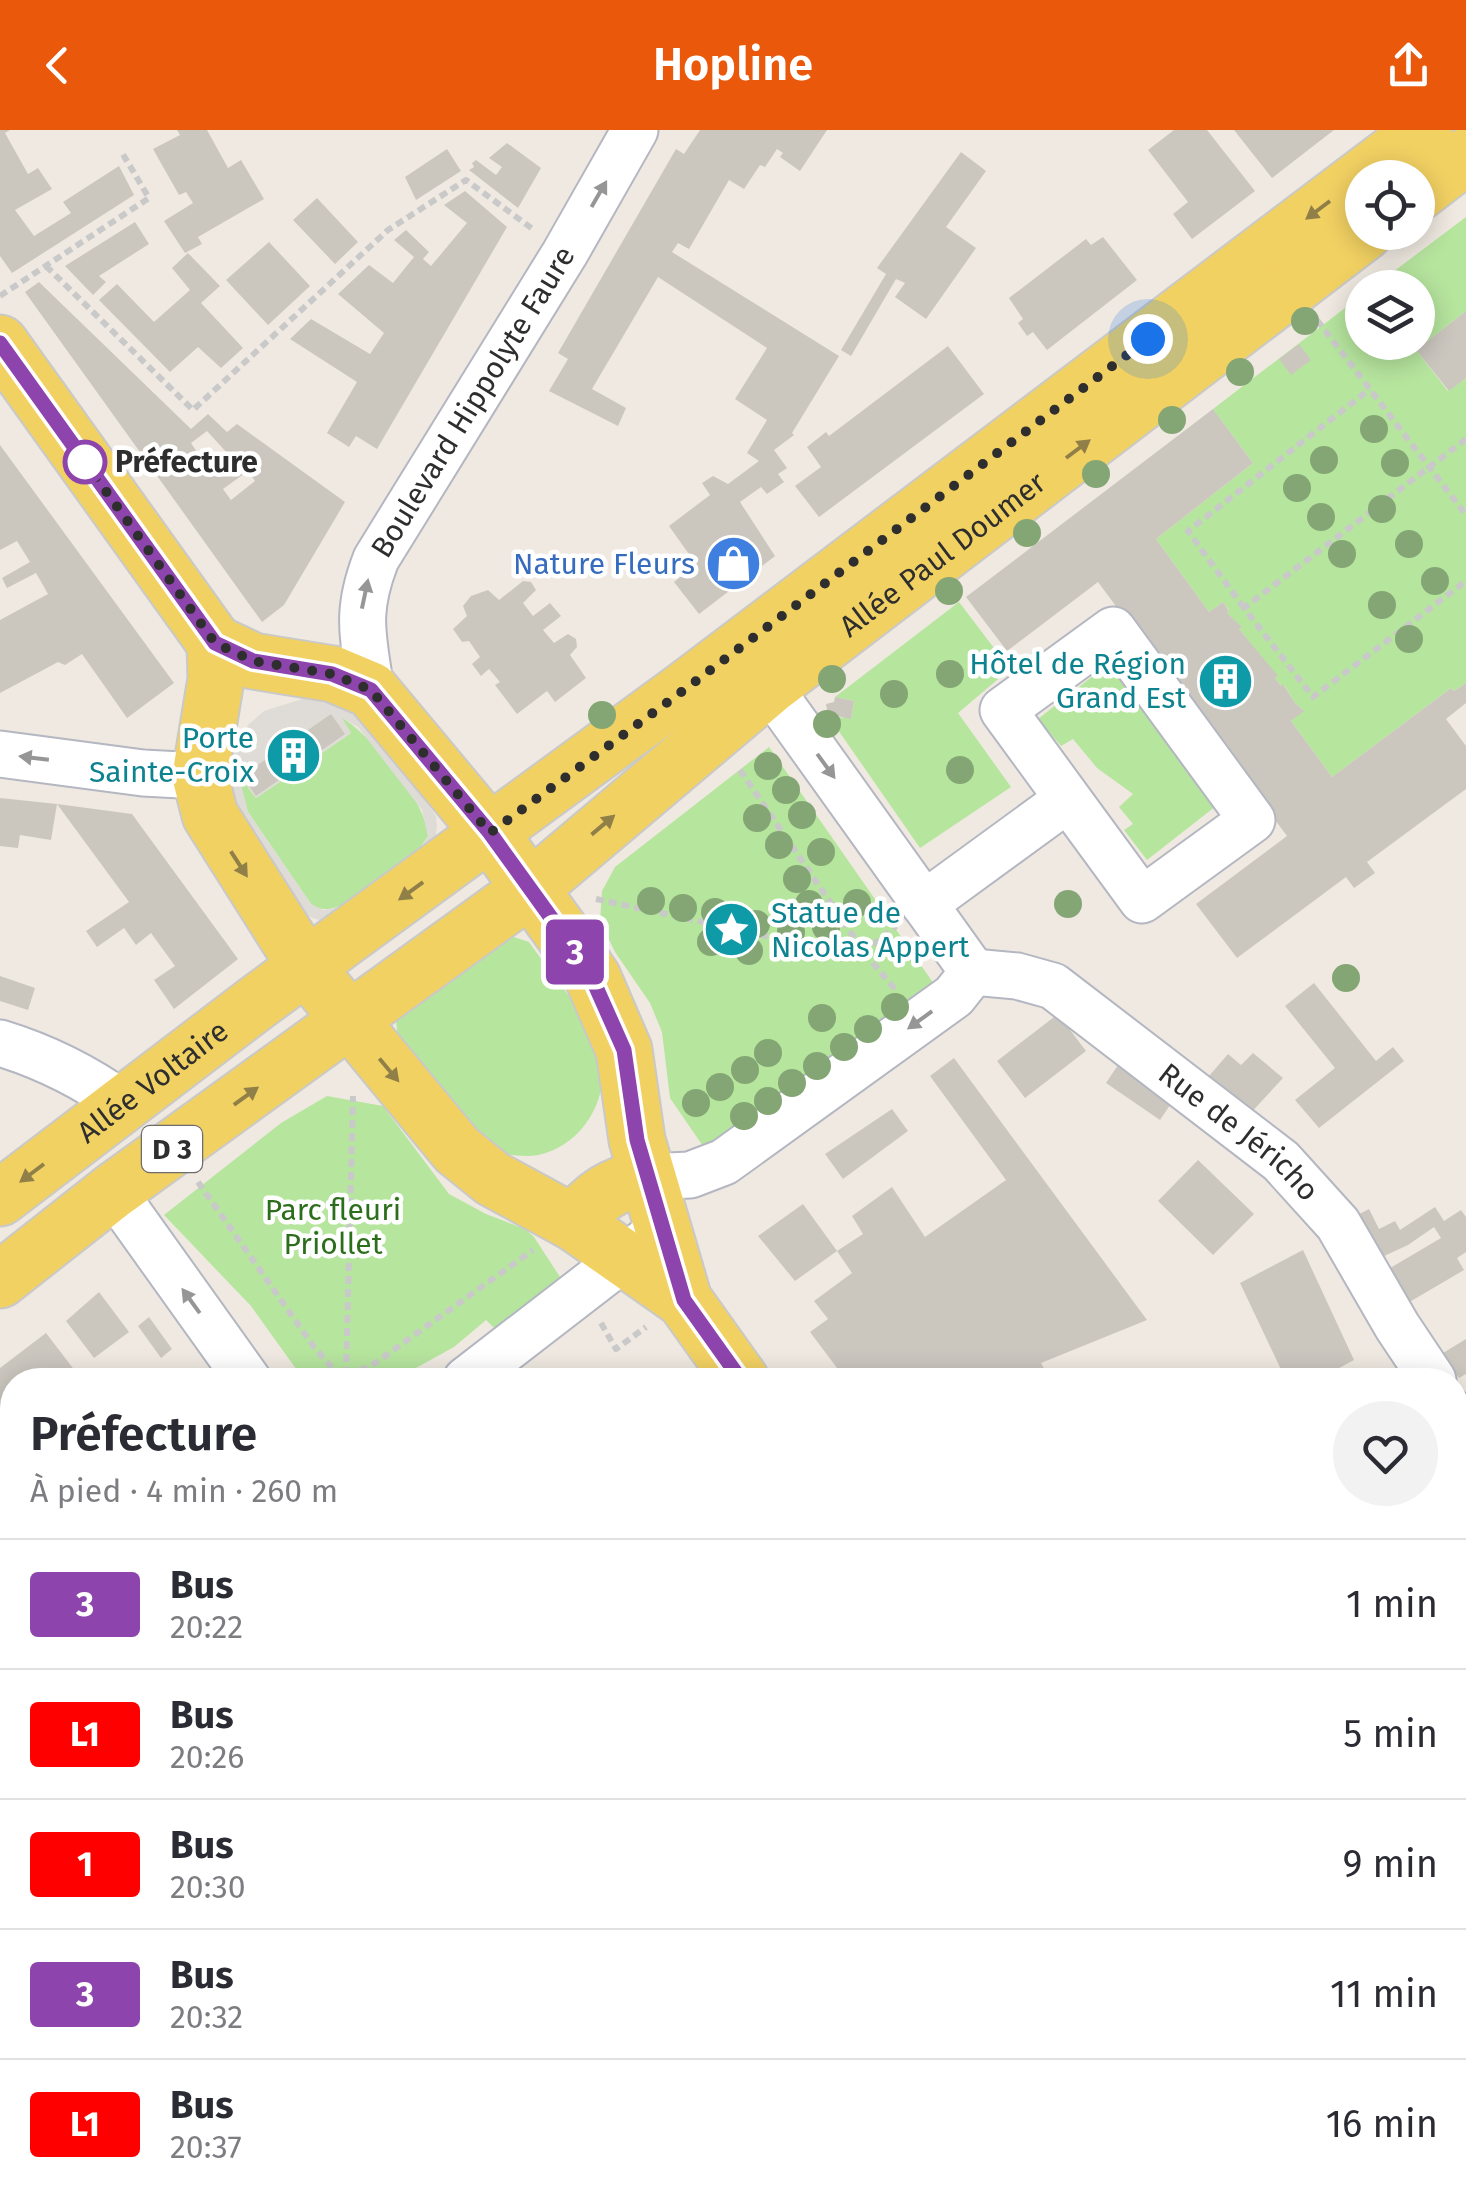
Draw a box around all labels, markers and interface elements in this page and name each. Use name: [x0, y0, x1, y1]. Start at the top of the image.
icon: back: [30, 38, 85, 93]
text: Hopline: [653, 38, 813, 92]
icon: share: [1381, 38, 1436, 93]
map controls: [1345, 160, 1435, 360]
button: locate: [1345, 160, 1435, 250]
one-way arrow: [590, 179, 607, 208]
one-way arrow: [1305, 199, 1331, 220]
street label: Boulevard Hippolyte Faure: [363, 240, 583, 564]
button: layers: [1345, 270, 1435, 360]
your location: [1123, 314, 1173, 364]
one-way arrow: [1065, 440, 1091, 460]
marker: Préfecture: [64, 441, 106, 483]
place label: Préfecture: [115, 444, 258, 480]
street label: Allée Paul Doumer: [832, 464, 1053, 645]
shop icon: Nature Fleurs: [704, 534, 764, 594]
place label: Nature Fleurs: [513, 546, 695, 582]
one-way arrow: [358, 578, 374, 609]
place label: Hôtel de Région Grand Est: [969, 646, 1186, 716]
building icon: Hôtel de Région Grand Est: [1195, 651, 1255, 711]
place label: Porte Sainte-Croix: [89, 720, 254, 790]
building icon: Porte Sainte-Croix: [263, 725, 323, 785]
one-way arrow: [17, 750, 49, 766]
one-way arrow: [816, 753, 835, 779]
one-way arrow: [591, 814, 616, 836]
one-way arrow: [229, 851, 247, 878]
one-way arrow: [398, 880, 424, 900]
place label: Statue de Nicolas Appert: [771, 895, 970, 965]
place icon: Statue de Nicolas Appert: [702, 900, 762, 960]
line badge: 3: [542, 920, 608, 984]
text: 3: [566, 931, 584, 973]
one-way arrow: [907, 1010, 933, 1029]
street label: Allée Voltaire: [70, 1013, 235, 1151]
street label: Rue de Jéricho: [1151, 1056, 1326, 1208]
one-way arrow: [378, 1058, 399, 1083]
one-way arrow: [232, 1086, 259, 1106]
road number: D 3: [142, 1126, 202, 1172]
one-way arrow: [19, 1163, 45, 1183]
park label: Parc fleuri Priollet: [265, 1192, 401, 1262]
one-way arrow: [182, 1287, 201, 1314]
button: heart: [1333, 1401, 1438, 1506]
text: Préfecture: [30, 1405, 257, 1463]
text: À pied · 4 min · 260 m: [30, 1472, 338, 1510]
text: Bus: [170, 1562, 234, 1608]
text: 1 min: [1346, 1581, 1438, 1627]
text: 3: [76, 1583, 94, 1625]
text: 20:22: [170, 1608, 243, 1646]
text: Bus: [170, 1692, 234, 1738]
text: 5 min: [1343, 1711, 1438, 1757]
text: L1: [70, 1713, 100, 1755]
text: 20:26: [170, 1738, 244, 1776]
text: Bus: [170, 1822, 234, 1868]
text: 9 min: [1342, 1841, 1438, 1887]
text: 1: [77, 1843, 93, 1885]
text: 20:30: [170, 1868, 246, 1906]
text: Bus: [170, 1952, 234, 1998]
text: 11 min: [1330, 1971, 1438, 2017]
text: 3: [76, 1973, 94, 2015]
text: 20:32: [170, 1998, 243, 2036]
text: Bus: [170, 2082, 234, 2128]
text: 16 min: [1326, 2101, 1438, 2147]
text: L1: [70, 2103, 100, 2145]
text: 20:37: [170, 2128, 242, 2166]

